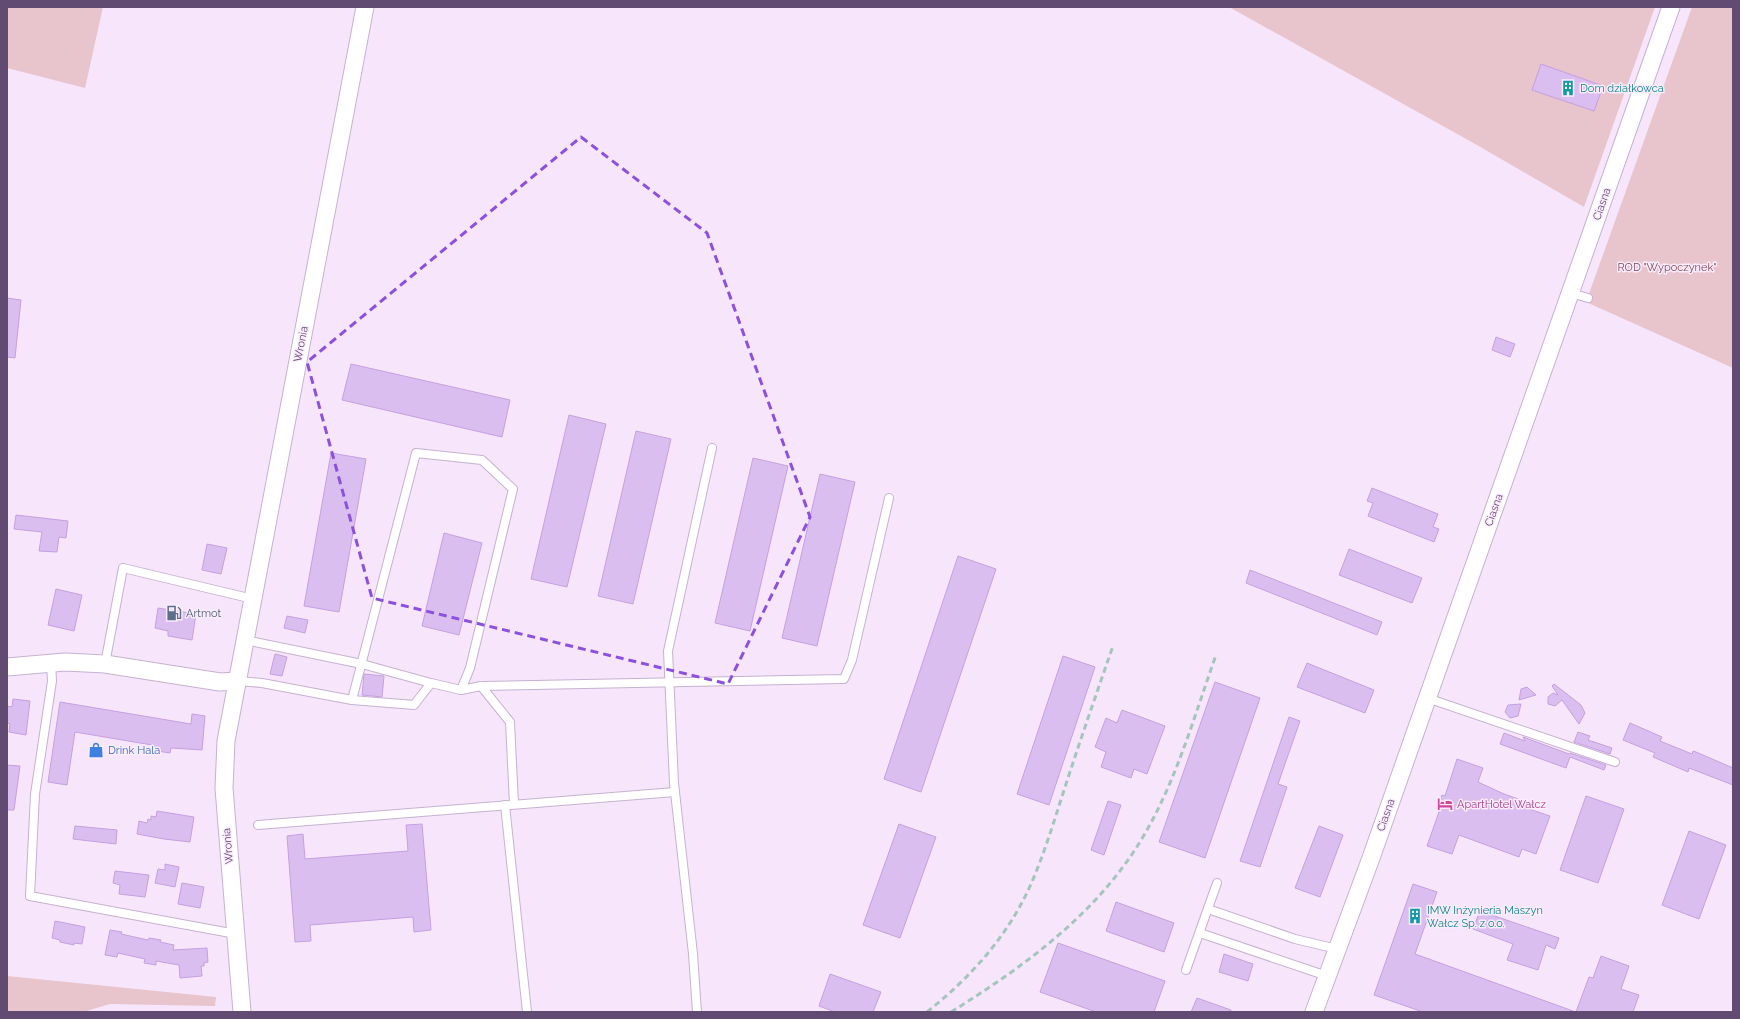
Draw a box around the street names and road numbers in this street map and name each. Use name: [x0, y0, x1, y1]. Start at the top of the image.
street label: Ciasna: [1590, 186, 1614, 222]
street label: Wronia: [291, 325, 311, 363]
street label: Ciasna: [1482, 492, 1506, 528]
street label: Ciasna: [1374, 797, 1398, 833]
street label: Wronia: [220, 827, 236, 865]

